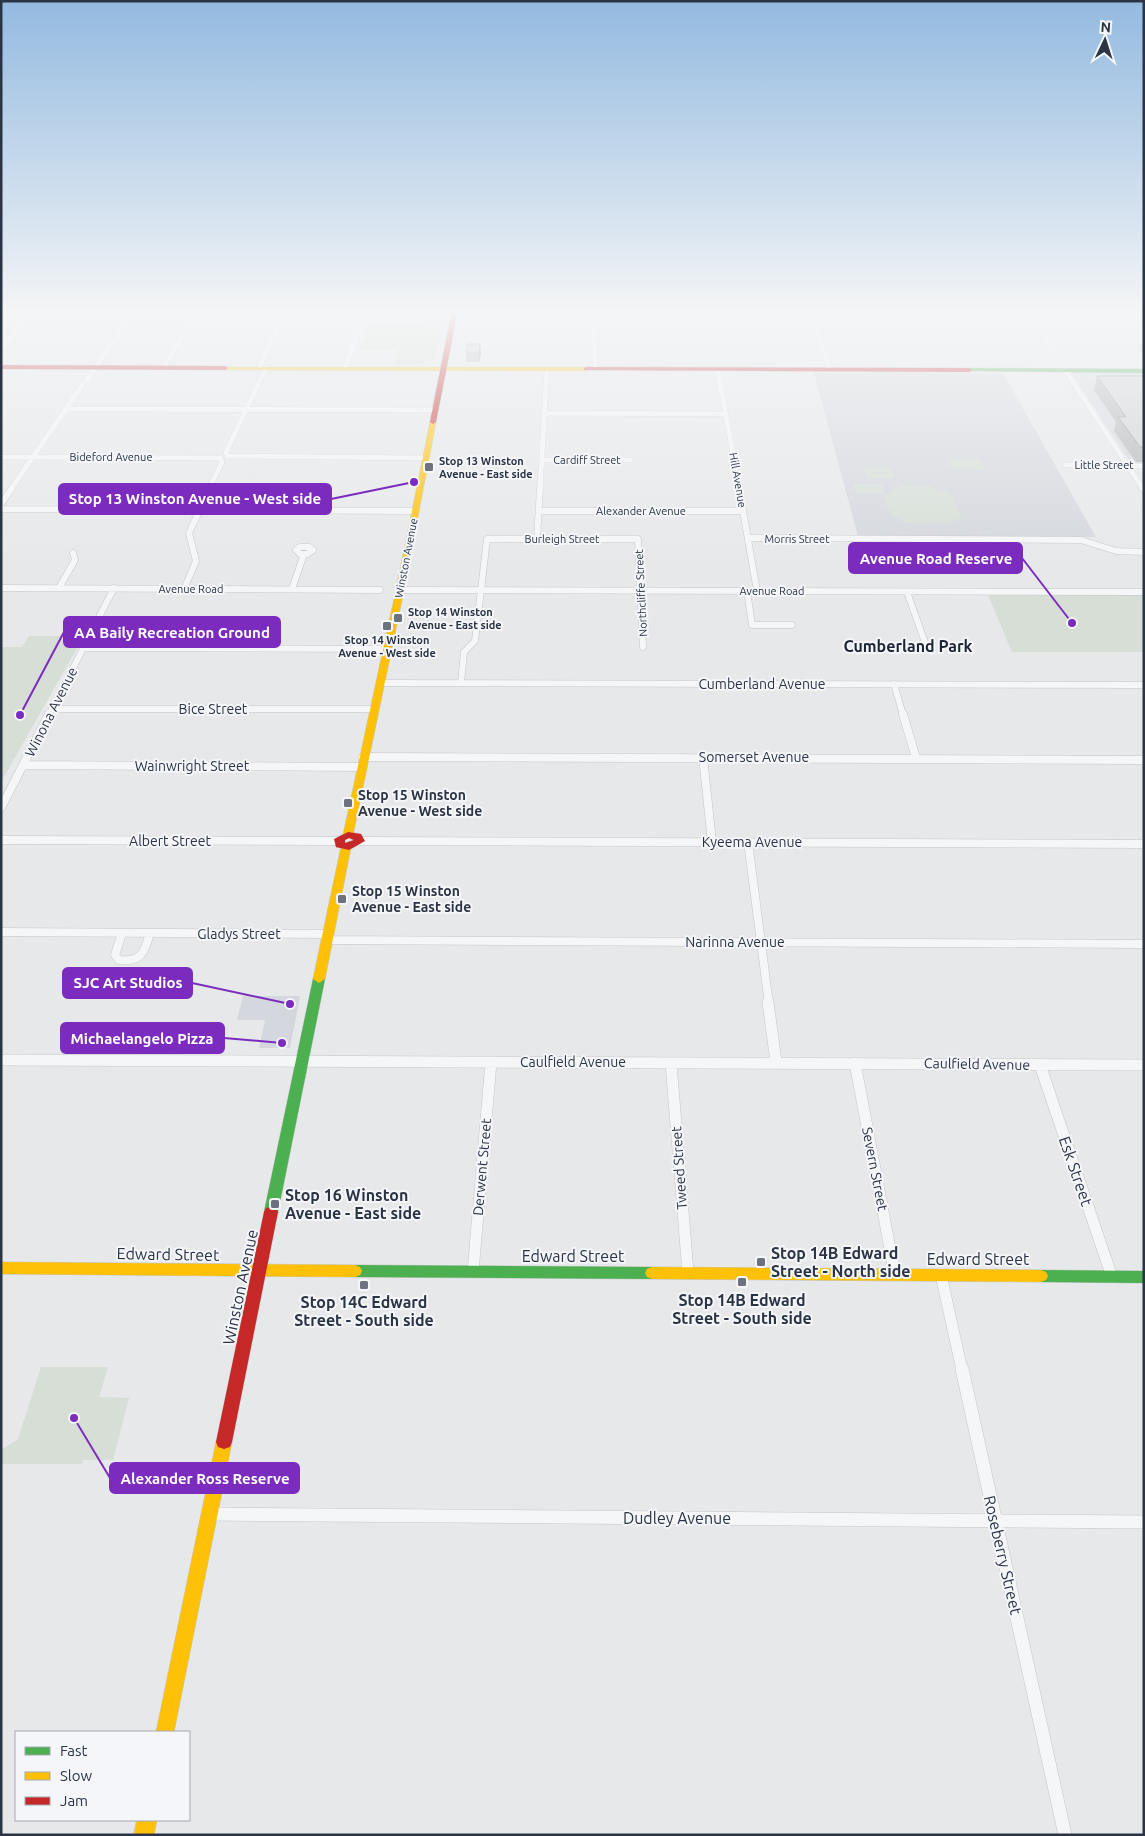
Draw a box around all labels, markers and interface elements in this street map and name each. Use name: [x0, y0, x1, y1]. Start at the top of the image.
north arrow: [1080, 15, 1130, 65]
text: N: [1100, 19, 1112, 35]
street label: Bideford Avenue: [70, 451, 152, 463]
street label: Hill Avenue: [727, 452, 749, 508]
street label: Cardiff Street: [553, 454, 621, 466]
place label: Stop 13 Winston Avenue - East side: [439, 455, 533, 480]
street label: Little Street: [1074, 459, 1134, 471]
marker: Stop 13 Winston Avenue - East side: [423, 461, 435, 473]
callout: Stop 13 Winston Avenue - West side: [59, 484, 331, 514]
text: Stop 13 Winston Avenue - West side: [69, 490, 321, 507]
street label: Alexander Avenue: [596, 505, 686, 517]
street label: Winston Avenue: [392, 517, 420, 599]
street label: Burleigh Street: [525, 533, 600, 545]
street label: Morris Street: [764, 533, 830, 545]
callout: Avenue Road Reserve: [849, 543, 1022, 573]
street label: Northcliffe Street: [633, 548, 649, 637]
text: Avenue Road Reserve: [860, 550, 1012, 567]
street label: Avenue Road: [159, 583, 223, 595]
street label: Avenue Road: [740, 585, 804, 597]
place label: Stop 14 Winston Avenue - East side: [408, 606, 502, 631]
marker: Stop 14 Winston Avenue - East side: [392, 612, 404, 624]
callout: AA Baily Recreation Ground: [64, 617, 280, 647]
marker: Stop 14 Winston Avenue - West side: [381, 620, 393, 632]
text: AA Baily Recreation Ground: [74, 624, 270, 641]
place label: Stop 14 Winston Avenue - West side: [338, 634, 436, 659]
district label: Cumberland Park: [843, 637, 973, 655]
street label: Winona Avenue: [22, 665, 80, 759]
street label: Cumberland Avenue: [698, 676, 826, 692]
street label: Bice Street: [179, 701, 248, 717]
street label: Somerset Avenue: [699, 749, 809, 765]
street label: Wainwright Street: [135, 758, 250, 774]
place label: Stop 15 Winston Avenue - West side: [358, 787, 482, 819]
marker: Stop 15 Winston Avenue - West side: [342, 797, 354, 809]
street label: Albert Street: [129, 833, 211, 849]
street label: Kyeema Avenue: [702, 834, 802, 850]
place label: Stop 15 Winston Avenue - East side: [352, 883, 471, 915]
marker: Stop 15 Winston Avenue - East side: [336, 893, 348, 905]
street label: Gladys Street: [197, 926, 281, 942]
street label: Narinna Avenue: [685, 934, 785, 950]
callout: SJC Art Studios: [63, 968, 192, 998]
text: SJC Art Studios: [73, 974, 183, 991]
callout: Michaelangelo Pizza: [61, 1023, 224, 1053]
text: Michaelangelo Pizza: [70, 1030, 214, 1047]
street label: Caulfield Avenue: [520, 1054, 626, 1070]
street label: Caulfield Avenue: [924, 1055, 1030, 1073]
street label: Derwent Street: [470, 1117, 494, 1216]
street label: Tweed Street: [668, 1125, 690, 1210]
street label: Severn Street: [859, 1126, 891, 1213]
street label: Esk Street: [1056, 1134, 1097, 1209]
place label: Stop 16 Winston Avenue - East side: [285, 1186, 421, 1222]
marker: Stop 16 Winston Avenue - East side: [269, 1198, 281, 1210]
street label: Winston Avenue: [219, 1228, 261, 1346]
street label: Edward Street: [117, 1244, 220, 1264]
place label: Stop 14B Edward Street - North side: [771, 1244, 911, 1280]
street label: Edward Street: [522, 1247, 625, 1265]
street label: Edward Street: [927, 1250, 1030, 1268]
marker: Stop 14B Edward Street - North side: [755, 1256, 767, 1268]
marker: Stop 14B Edward Street - South side: [736, 1276, 748, 1288]
marker: Stop 14C Edward Street - South side: [358, 1279, 370, 1291]
place label: Stop 14B Edward Street - South side: [672, 1291, 812, 1327]
place label: Stop 14C Edward Street - South side: [294, 1293, 434, 1329]
callout: Alexander Ross Reserve: [110, 1463, 299, 1493]
text: Alexander Ross Reserve: [120, 1470, 290, 1487]
street label: Roseberry Street: [981, 1494, 1026, 1617]
street label: Dudley Avenue: [623, 1509, 731, 1527]
legend: [15, 1731, 190, 1821]
text: Fast: [60, 1742, 88, 1759]
text: Slow: [60, 1767, 93, 1784]
text: Jam: [60, 1792, 88, 1809]

